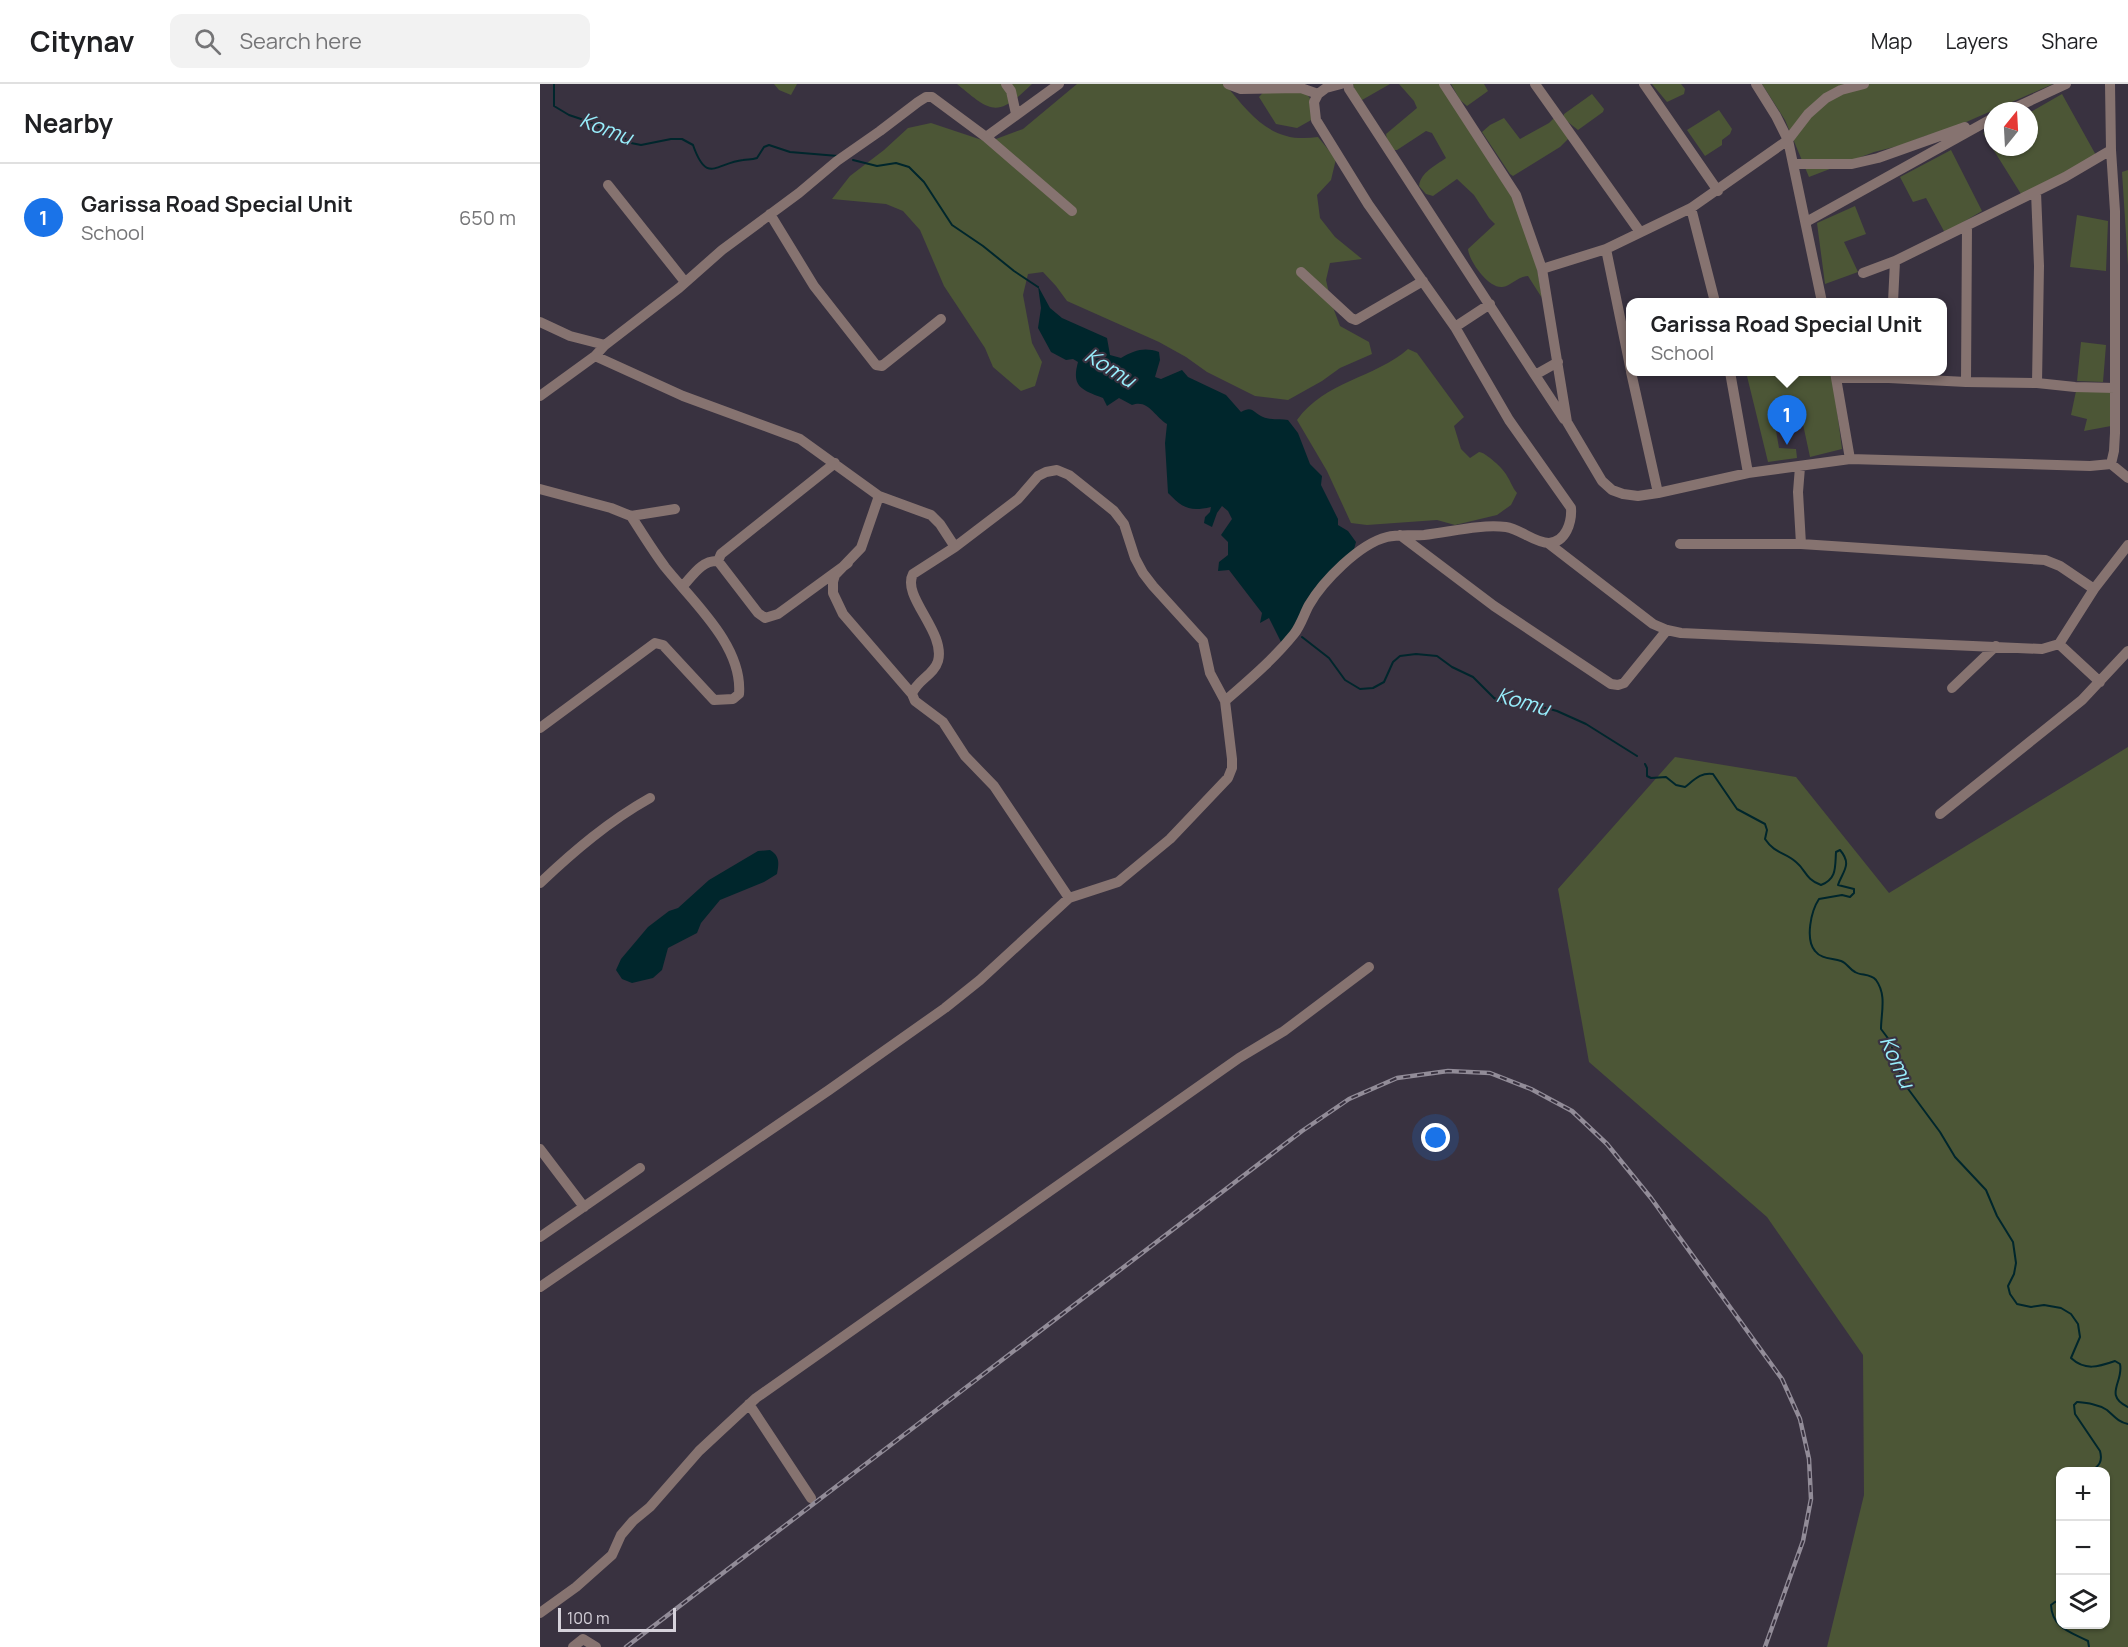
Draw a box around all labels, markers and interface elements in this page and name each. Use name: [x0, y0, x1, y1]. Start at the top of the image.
search box: [170, 14, 590, 68]
text: Citynav: [30, 22, 134, 60]
icon: search: [191, 25, 224, 58]
text: Search here: [239, 26, 362, 56]
text: Map: [1871, 27, 1912, 55]
text: Layers: [1945, 27, 2008, 55]
text: Share: [2041, 27, 2098, 55]
north arrow: [1984, 102, 2038, 156]
text: Nearby: [24, 105, 113, 141]
water label: Komu: [576, 105, 638, 151]
text: Garissa Road Special Unit: [81, 189, 353, 219]
text: 1: [39, 204, 48, 231]
text: 650 m: [459, 204, 516, 231]
text: School: [81, 219, 145, 246]
popup: [1626, 298, 1947, 376]
text: Garissa Road Special Unit: [1651, 309, 1922, 339]
text: School: [1651, 339, 1714, 366]
water label: Komu: [1080, 341, 1142, 394]
pin: 1: [1768, 396, 1806, 445]
water label: Komu: [1493, 680, 1555, 722]
water label: Komu: [1874, 1031, 1923, 1093]
your location: [1421, 1123, 1450, 1152]
map controls: [2056, 1467, 2110, 1629]
button: +: [2056, 1467, 2110, 1521]
button: −: [2056, 1521, 2110, 1575]
button: layers: [2056, 1575, 2110, 1629]
scale bar: [558, 1605, 676, 1632]
text: 100 m: [567, 1607, 610, 1629]

